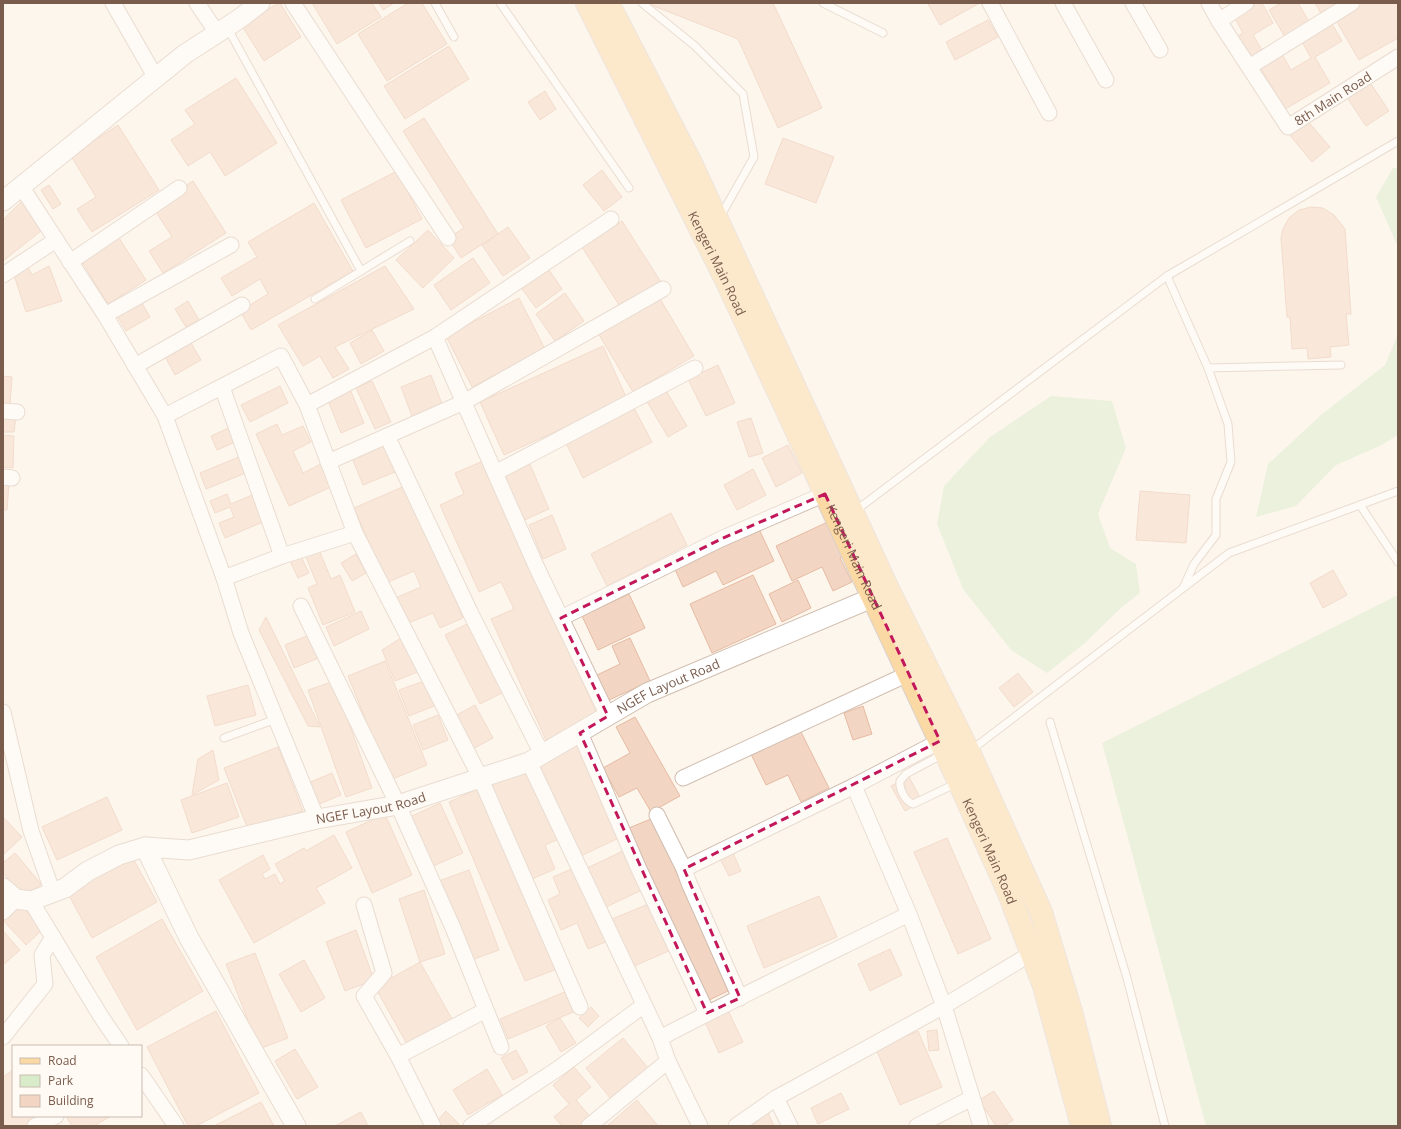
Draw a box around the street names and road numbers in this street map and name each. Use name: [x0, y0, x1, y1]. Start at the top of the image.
street label: 8th Main Road: [1291, 67, 1375, 130]
street label: Kengeri Main Road: [684, 208, 750, 318]
street label: Kengeri Main Road: [822, 501, 886, 613]
street label: NGEF Layout Road: [613, 654, 722, 718]
street label: NGEF Layout Road: [314, 788, 428, 828]
street label: Kengeri Main Road: [958, 795, 1021, 907]

